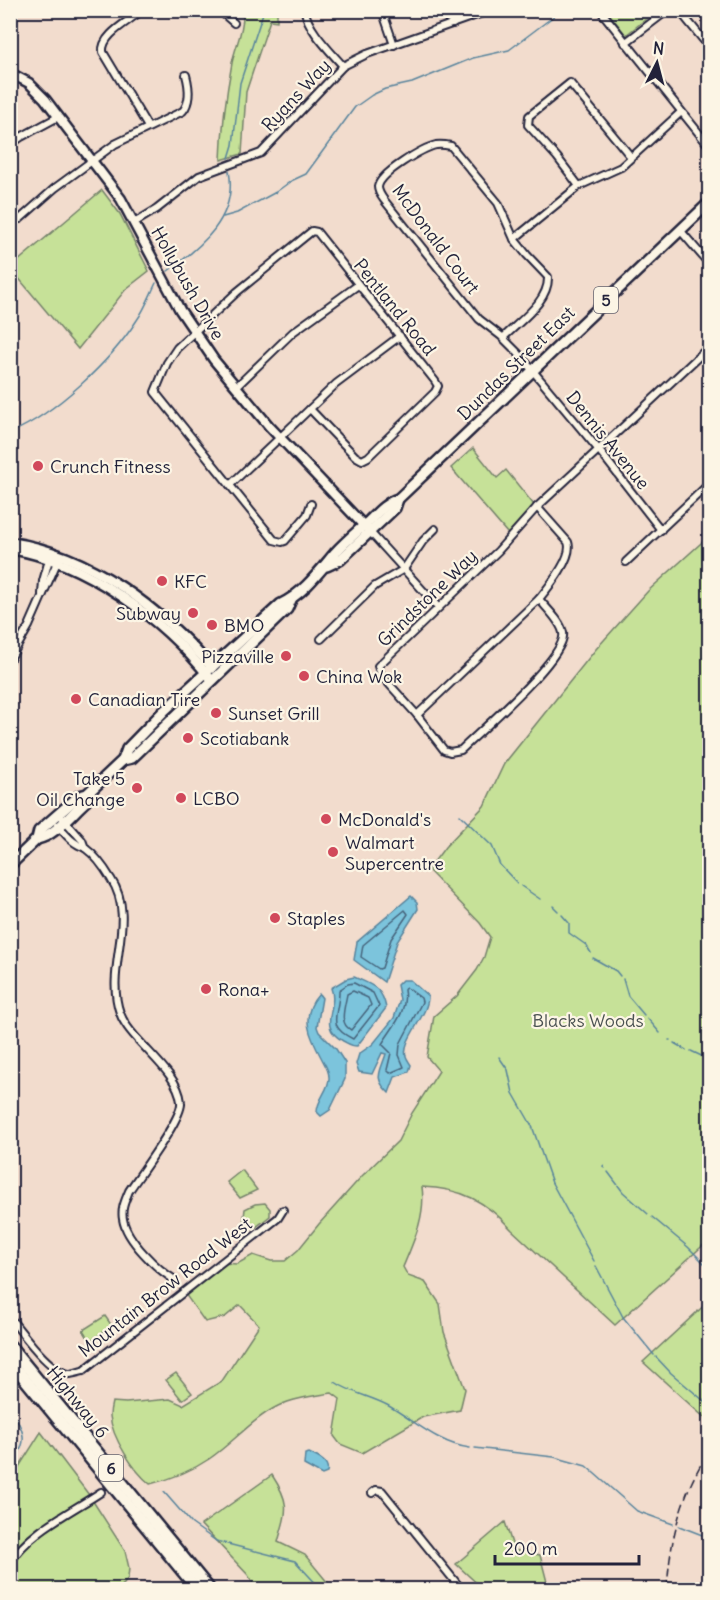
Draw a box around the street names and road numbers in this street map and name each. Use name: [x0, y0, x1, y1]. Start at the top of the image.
street label: Ryans Way: [257, 54, 335, 136]
street label: McDonald Court: [387, 180, 485, 298]
street label: Hollybush Drive: [146, 222, 230, 344]
street label: Pentland Road: [349, 254, 441, 360]
road number: 5: [594, 287, 618, 313]
street label: Dundas Street East: [453, 301, 579, 425]
street label: Dennis Avenue: [561, 386, 655, 494]
street label: Grindstone Way: [372, 544, 482, 652]
street label: Mountain Brow Road West: [74, 1212, 256, 1362]
street label: Highway 6: [42, 1361, 114, 1443]
road number: 6: [99, 1455, 123, 1481]

